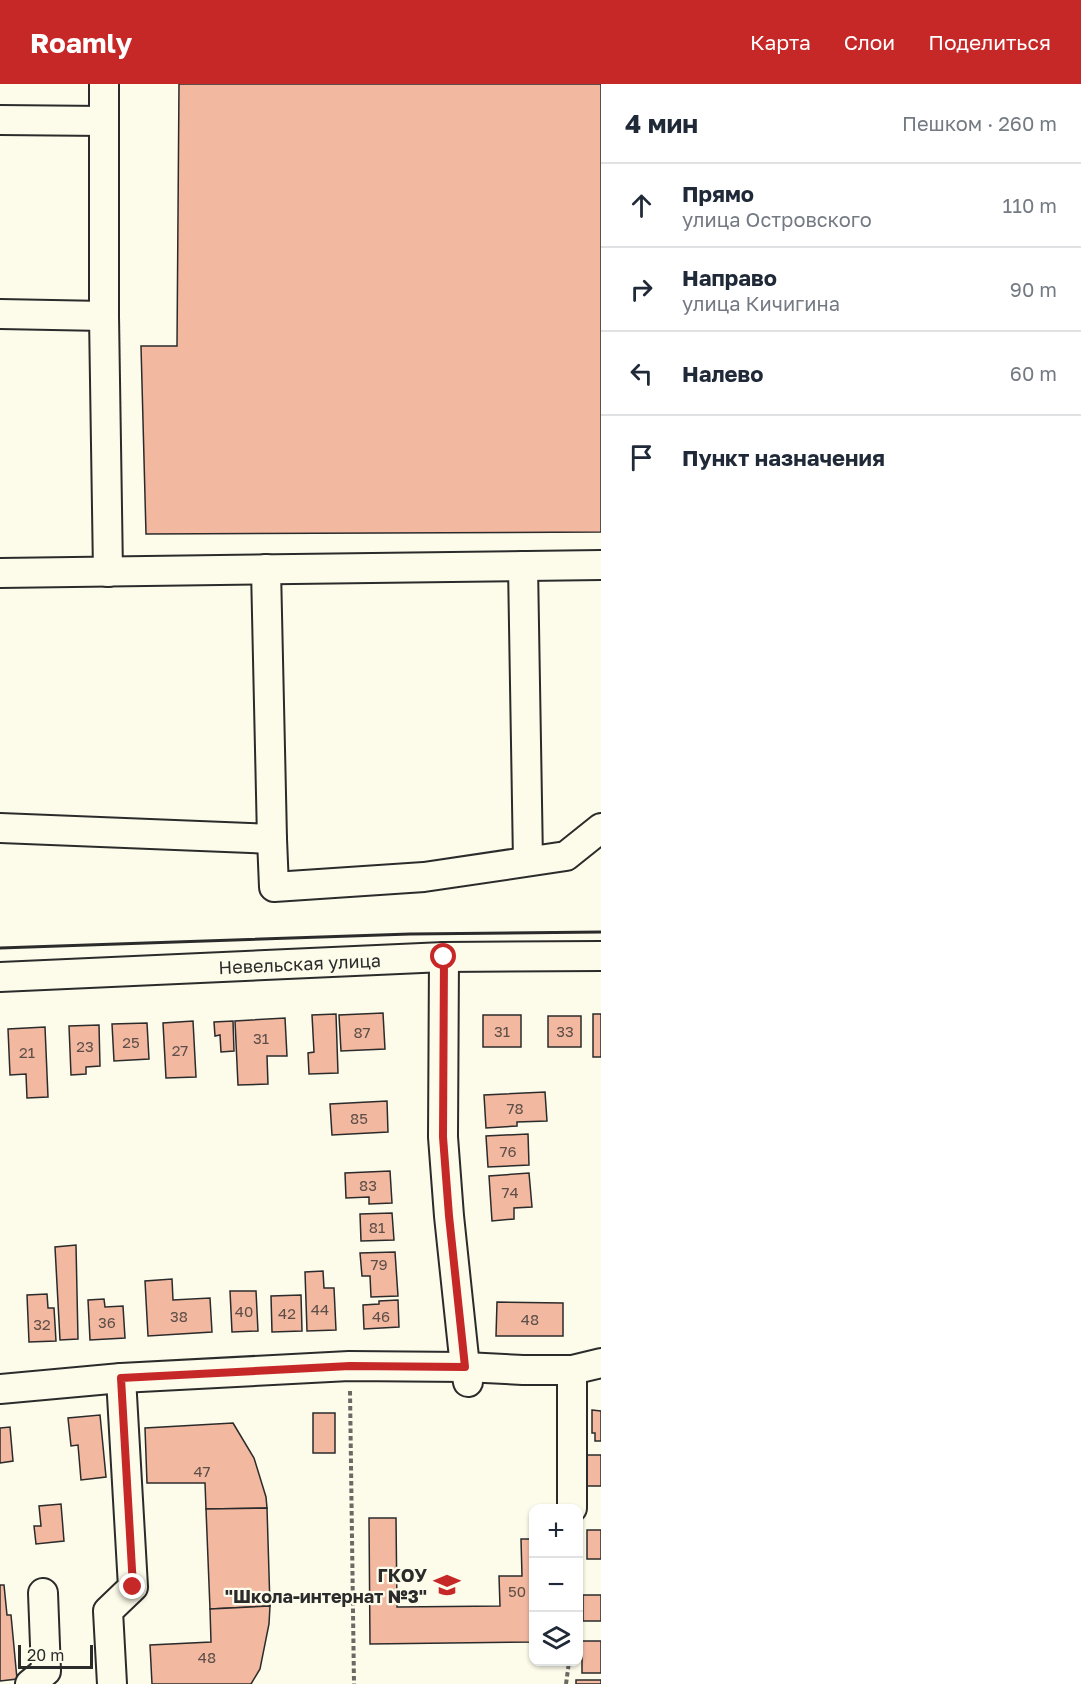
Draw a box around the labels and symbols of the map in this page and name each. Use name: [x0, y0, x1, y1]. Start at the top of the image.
route start: [430, 943, 456, 969]
street label: Невельская улица: [218, 949, 381, 978]
house number: 31: [494, 1022, 510, 1040]
house number: 33: [556, 1022, 574, 1040]
house number: 87: [353, 1023, 371, 1041]
house number: 31: [253, 1029, 269, 1047]
house number: 25: [122, 1033, 140, 1051]
house number: 23: [76, 1037, 94, 1055]
house number: 27: [172, 1041, 188, 1059]
house number: 21: [19, 1043, 35, 1061]
house number: 78: [506, 1099, 524, 1117]
house number: 85: [350, 1109, 368, 1127]
house number: 76: [499, 1142, 517, 1160]
house number: 83: [359, 1176, 377, 1194]
house number: 74: [501, 1183, 519, 1201]
house number: 81: [369, 1218, 385, 1236]
house number: 79: [370, 1255, 388, 1273]
house number: 44: [311, 1300, 329, 1318]
house number: 40: [235, 1302, 253, 1320]
house number: 42: [278, 1304, 296, 1322]
house number: 38: [170, 1307, 188, 1325]
house number: 46: [372, 1307, 390, 1325]
house number: 48: [521, 1310, 539, 1328]
house number: 36: [98, 1313, 116, 1331]
house number: 32: [33, 1315, 51, 1333]
house number: 47: [193, 1462, 211, 1480]
place label: ГКОУ "Школа-интернат №3": [225, 1564, 427, 1607]
school or university icon: ГКОУ "Школа-интернат №3": [432, 1570, 462, 1600]
route end: [119, 1573, 145, 1599]
house number: 50: [508, 1582, 526, 1600]
scale bar: [18, 1642, 93, 1670]
house number: 48: [198, 1648, 216, 1666]

